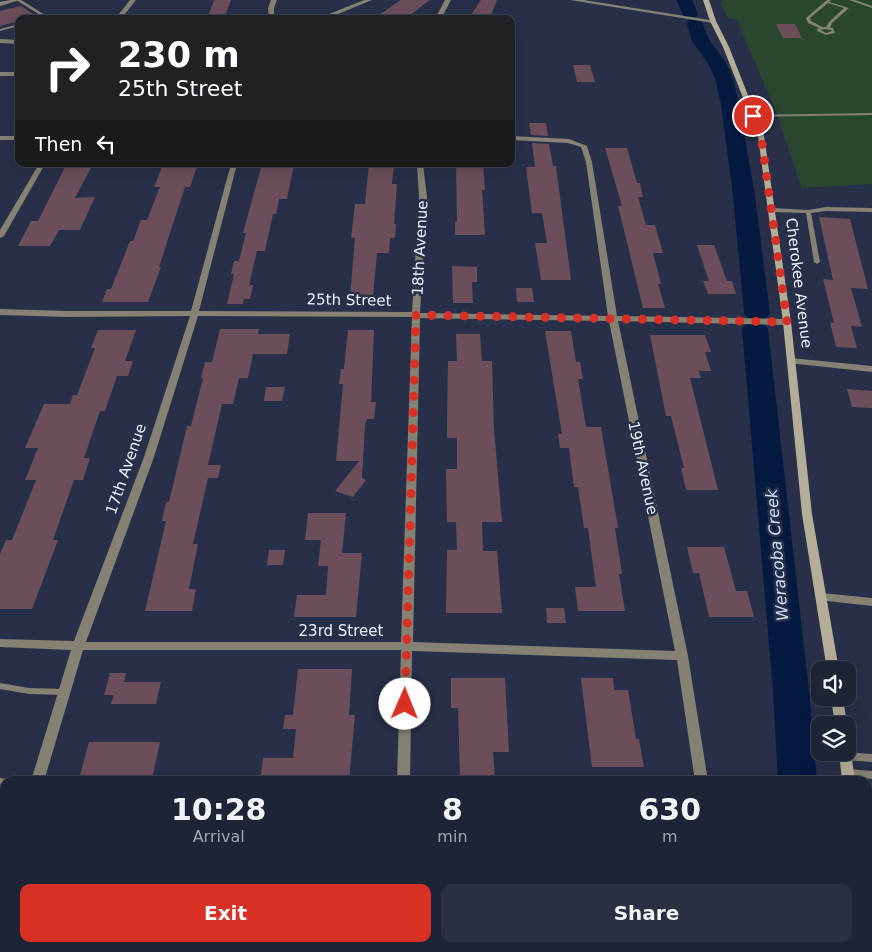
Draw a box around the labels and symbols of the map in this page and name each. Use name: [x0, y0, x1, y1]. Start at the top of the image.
pin: [732, 95, 774, 137]
street label: 18th Avenue: [409, 200, 431, 296]
street label: Cherokee Avenue: [782, 217, 816, 349]
street label: 25th Street: [306, 290, 392, 310]
street label: 19th Avenue: [624, 420, 662, 516]
street label: 17th Avenue: [102, 421, 150, 517]
water label: Weracoba Creek: [762, 488, 792, 622]
street label: 23rd Street: [299, 622, 384, 640]
position arrow: [378, 677, 430, 729]

